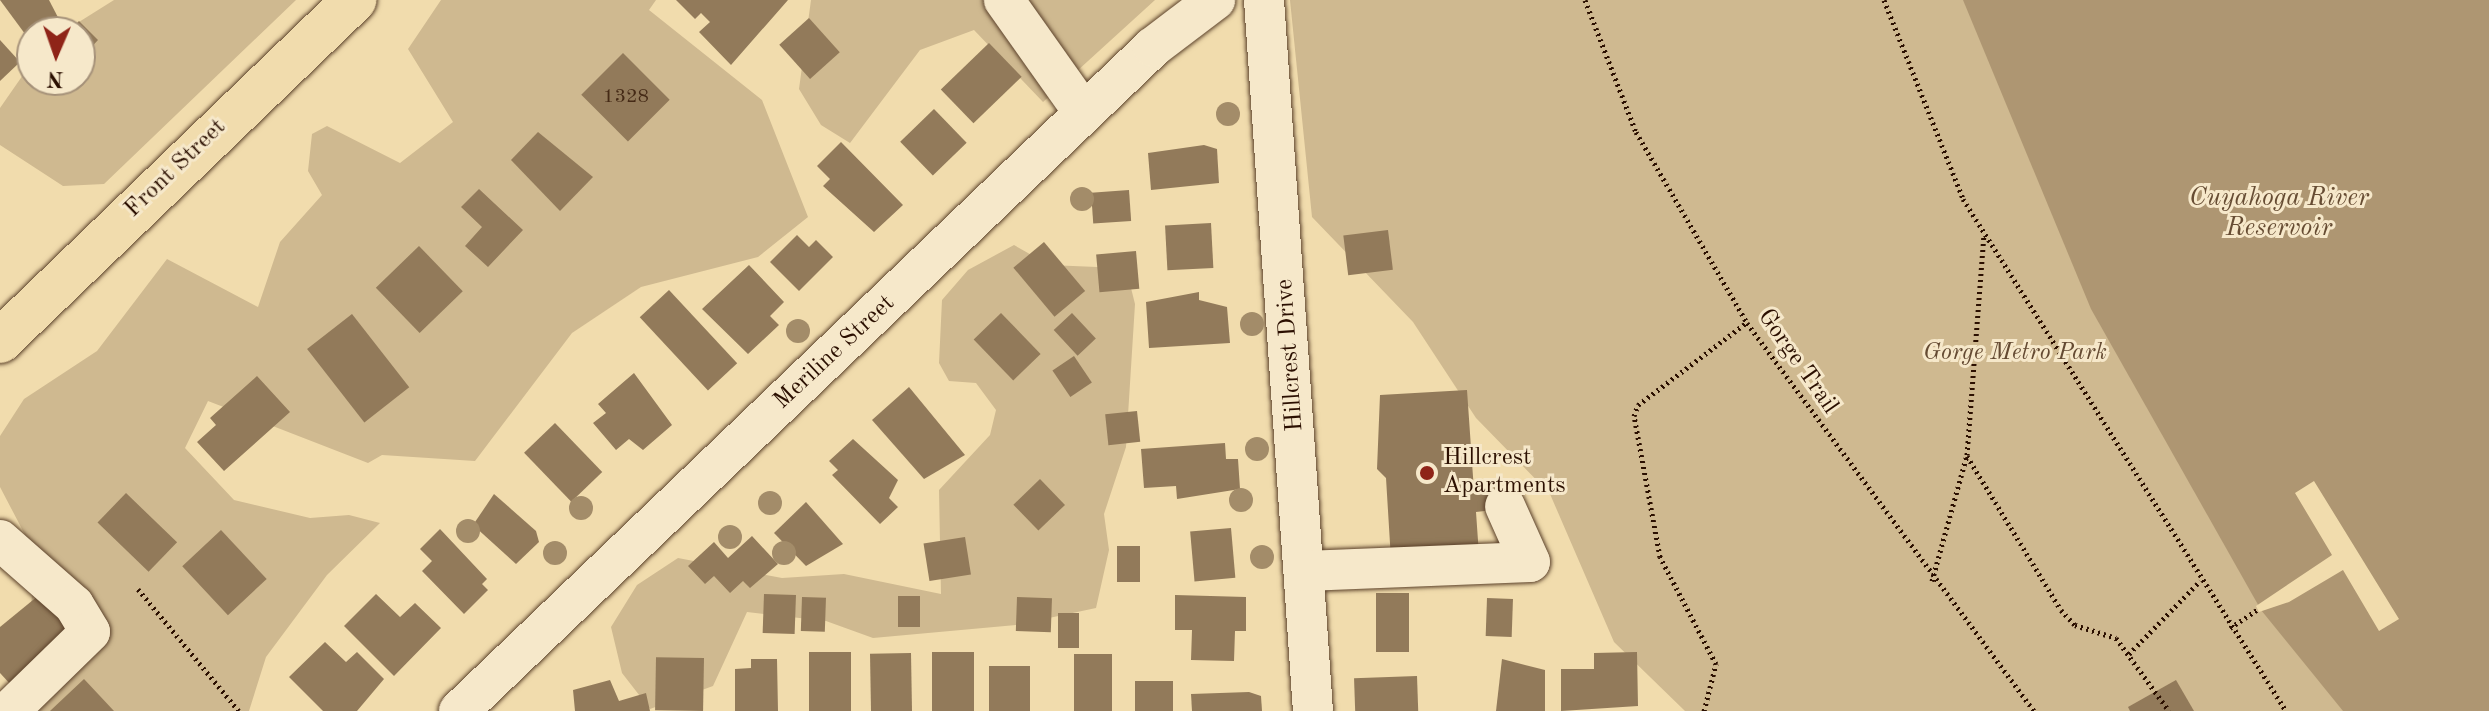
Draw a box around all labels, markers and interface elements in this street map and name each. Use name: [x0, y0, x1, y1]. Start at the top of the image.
north arrow: [16, 16, 96, 96]
text: N: [46, 67, 64, 89]
house number: 1328: [603, 85, 649, 109]
street label: Front Street: [119, 114, 233, 224]
water label: Cuyahoga River Reservoir: [2189, 183, 2369, 244]
street label: Hillcrest Drive: [1271, 278, 1311, 432]
street label: Meriline Street: [769, 290, 901, 416]
street label: Gorge Trail: [1750, 304, 1844, 420]
park label: Gorge Metro Park: [1923, 340, 2107, 368]
place label: Hillcrest Apartments: [1443, 445, 1566, 501]
marker: Hillcrest Apartments: [1418, 464, 1436, 482]

